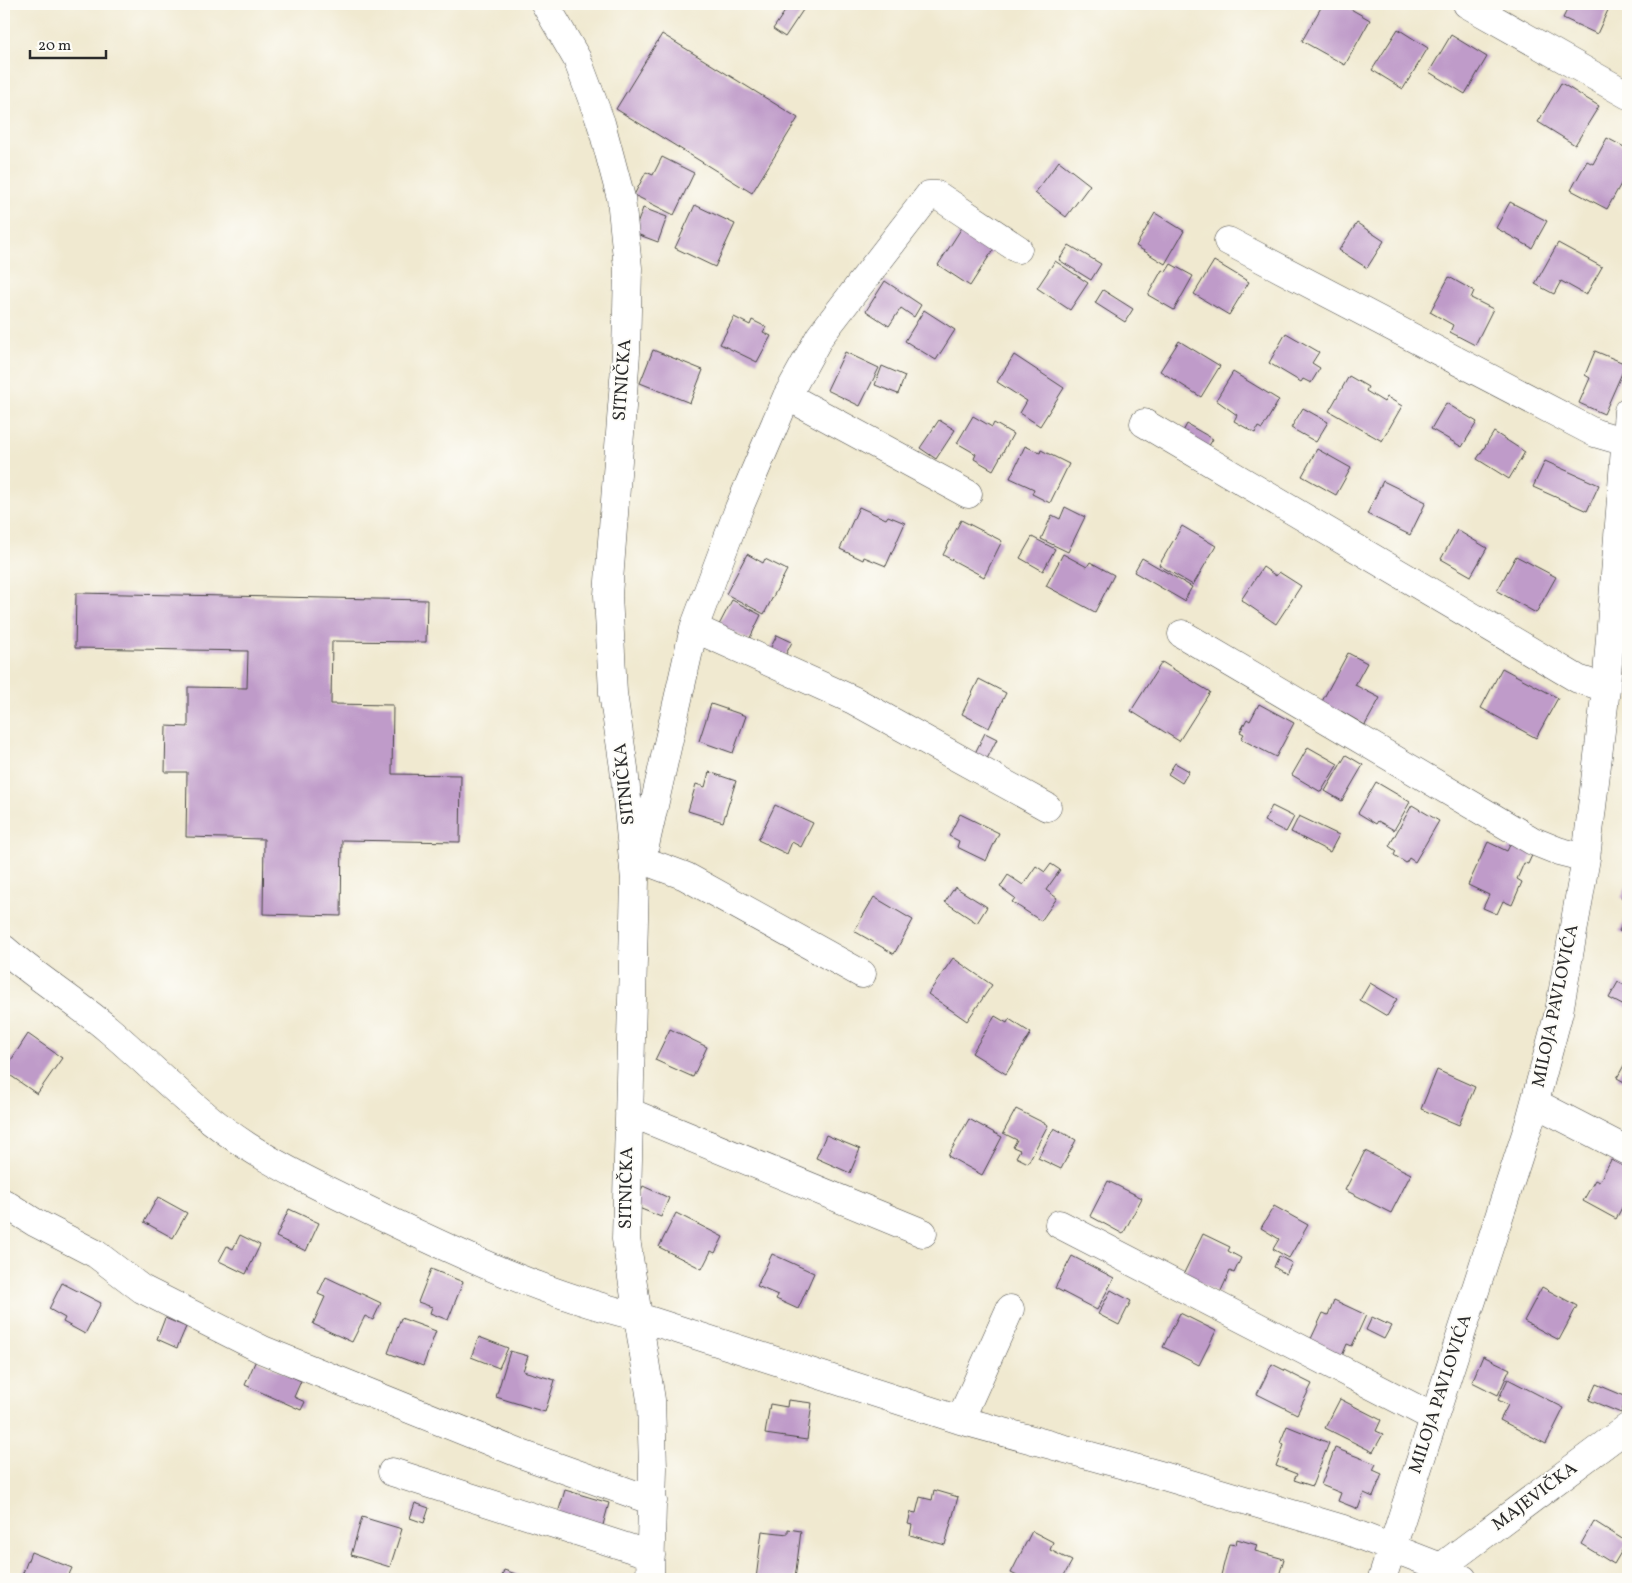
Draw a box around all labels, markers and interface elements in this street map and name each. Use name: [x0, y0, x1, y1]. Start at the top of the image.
scale bar: [30, 28, 106, 60]
text: 20 m: [38, 36, 71, 57]
street label: SITNIČKA: [608, 338, 638, 422]
street label: SITNIČKA: [608, 741, 642, 826]
street label: MILOJA PAVLOVIĆA: [1527, 922, 1586, 1090]
street label: SITNIČKA: [614, 1146, 640, 1229]
street label: MILOJA PAVLOVIĆA: [1403, 1311, 1479, 1477]
street label: MAJEVIČKA: [1487, 1456, 1583, 1537]

